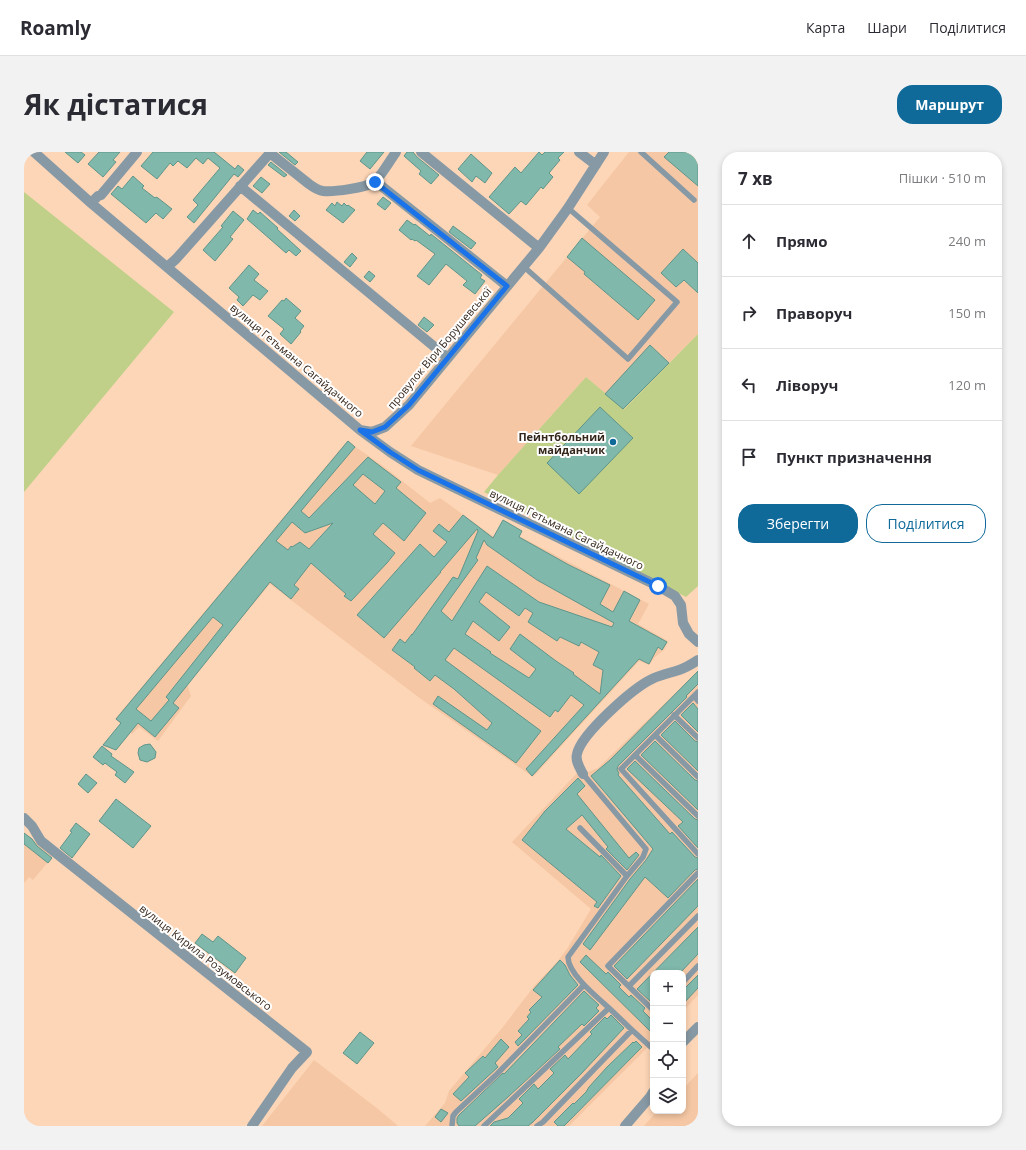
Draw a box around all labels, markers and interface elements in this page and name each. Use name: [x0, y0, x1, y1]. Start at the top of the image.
text: Roamly: [20, 15, 91, 41]
text: Карта: [806, 18, 845, 37]
text: Шари: [867, 18, 907, 37]
text: Поділитися: [929, 18, 1006, 37]
text: Як дістатися: [24, 85, 208, 123]
button: Маршрут: [897, 85, 1002, 124]
text: 7 хв: [738, 167, 773, 190]
text: Пішки · 510 m: [899, 169, 986, 187]
route end: [366, 173, 384, 191]
icon: ahead: [738, 230, 760, 252]
text: Прямо: [776, 231, 828, 251]
text: 240 m: [948, 232, 986, 250]
street label: провулок Віри Борушевської: [384, 284, 495, 412]
street label: вулиця Гетьмана Сагайдачного: [227, 300, 367, 420]
icon: right: [738, 302, 760, 324]
text: Праворуч: [776, 303, 852, 323]
text: 150 m: [948, 304, 986, 322]
icon: left: [738, 374, 760, 396]
text: Ліворуч: [776, 375, 838, 395]
text: 120 m: [948, 376, 986, 394]
place label: Пейнтбольний майданчик: [518, 429, 605, 457]
marker: Пейнтбольний майданчик: [608, 437, 618, 447]
icon: arrive: [738, 446, 760, 468]
text: Пункт призначення: [776, 447, 932, 467]
street label: вулиця Гетьмана Сагайдачного: [488, 485, 647, 573]
button: Зберегти: [738, 504, 858, 543]
button: Поділитися: [866, 504, 986, 543]
route start: [649, 577, 667, 595]
street label: вулиця Кирила Розумовського: [137, 901, 276, 1014]
map controls: [650, 970, 686, 1114]
button: +: [650, 970, 686, 1006]
button: −: [650, 1006, 686, 1042]
button: locate: [650, 1042, 686, 1078]
button: layers: [650, 1078, 686, 1114]

